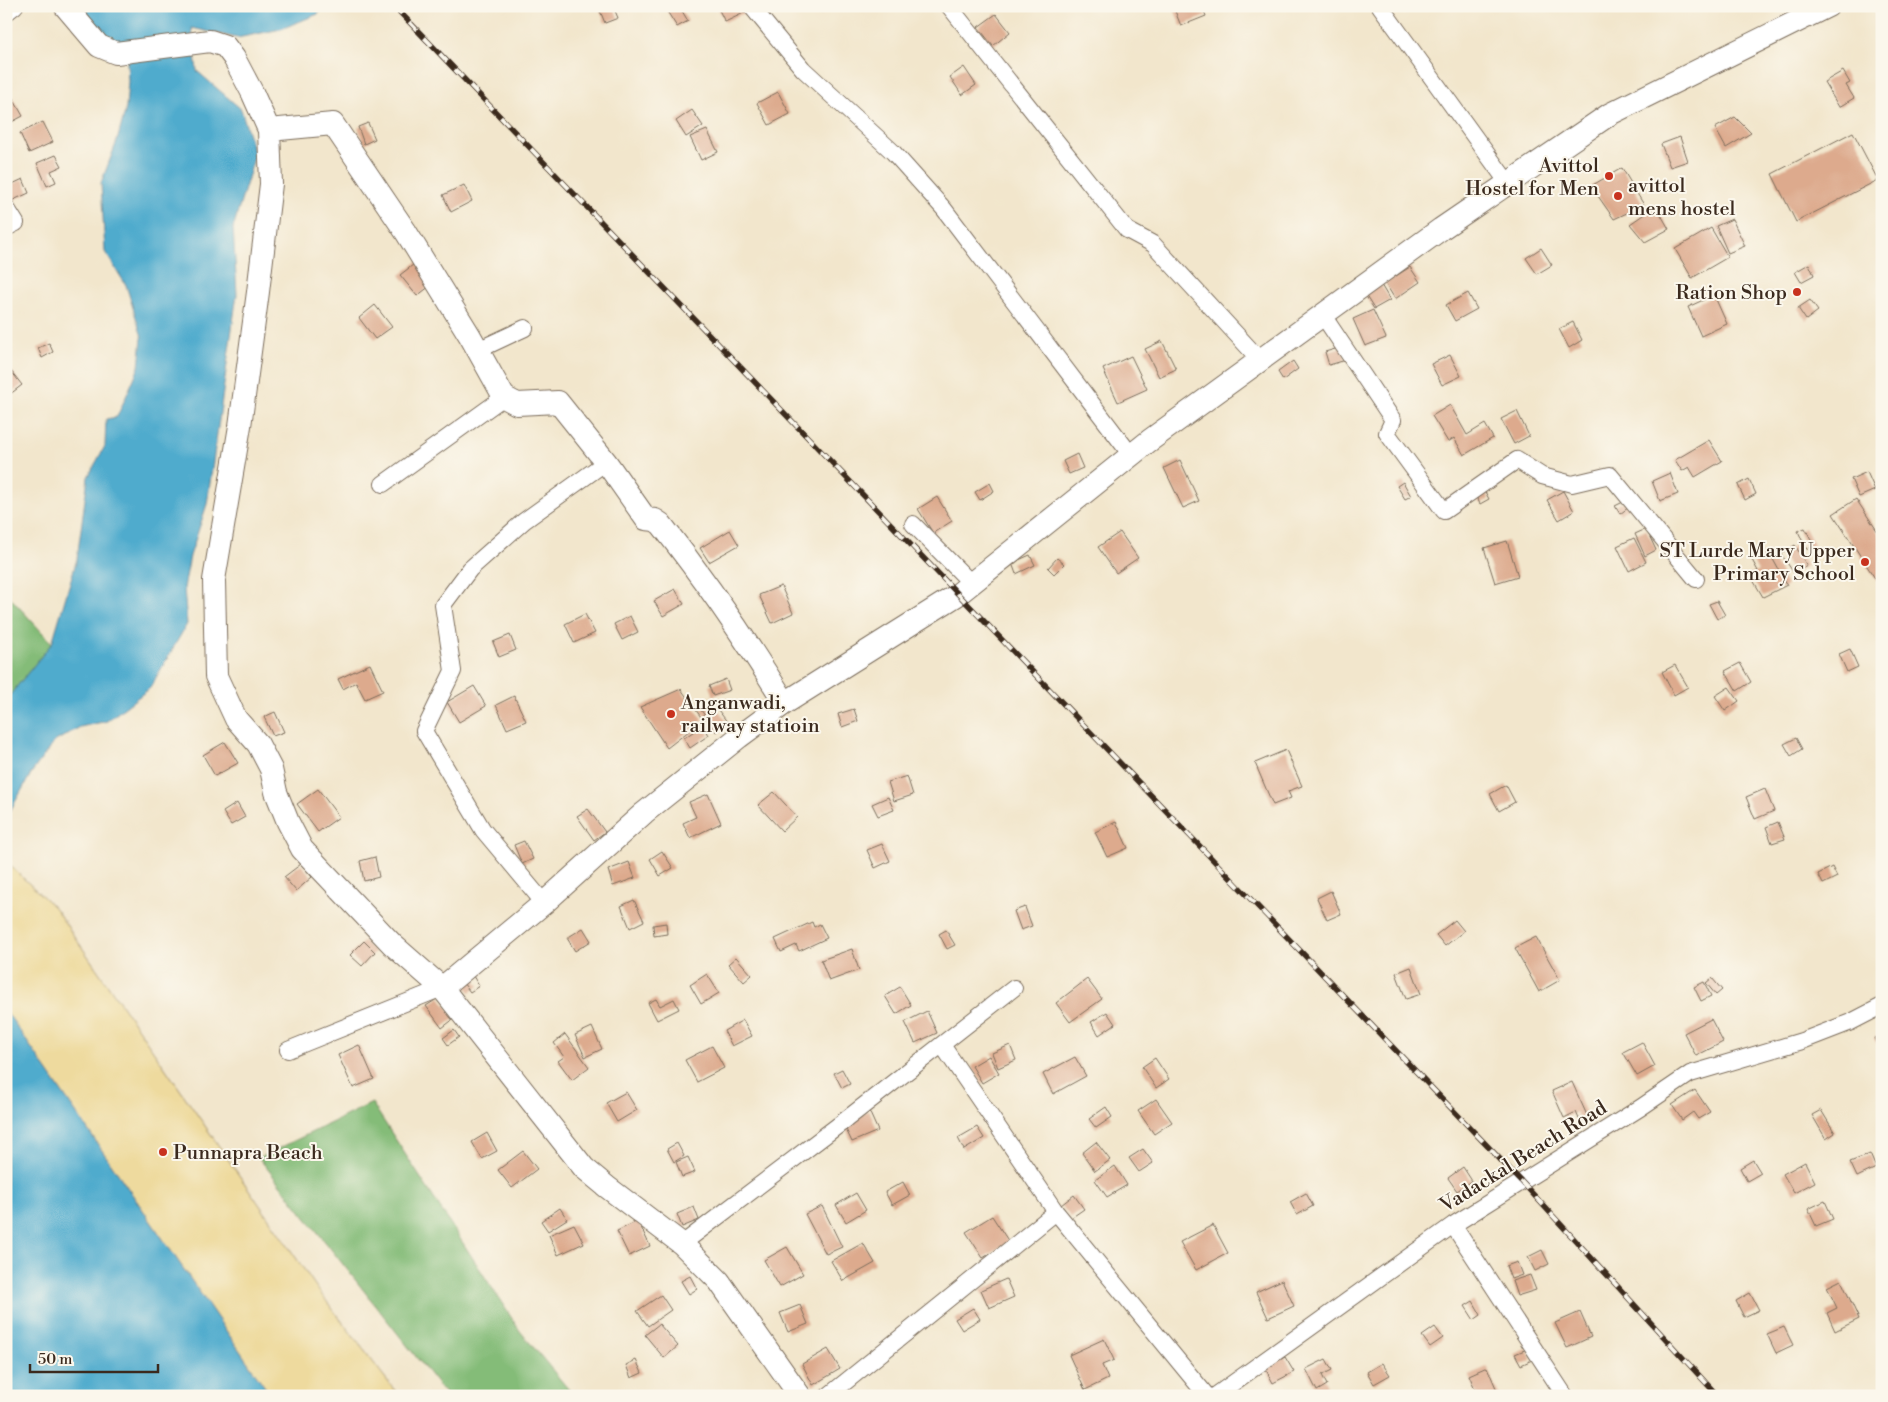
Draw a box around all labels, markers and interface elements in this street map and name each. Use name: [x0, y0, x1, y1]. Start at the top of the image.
place label: Avittol Hostel for Men: [1465, 154, 1599, 202]
marker: Avittol Hostel for Men: [1603, 170, 1615, 182]
place label: avittol mens hostel: [1628, 174, 1736, 222]
marker: avittol mens hostel: [1612, 190, 1624, 202]
place label: Ration Shop: [1675, 281, 1787, 306]
marker: Ration Shop: [1791, 286, 1803, 298]
place label: ST Lurde Mary Upper Primary School: [1660, 539, 1855, 587]
marker: ST Lurde Mary Upper Primary School: [1859, 556, 1871, 568]
place label: Anganwadi, railway statioin: [680, 691, 820, 739]
marker: Anganwadi, railway statioin: [665, 708, 677, 720]
street label: Vadackal Beach Road: [1435, 1095, 1612, 1219]
place label: Punnapra Beach: [173, 1141, 323, 1166]
marker: Punnapra Beach: [157, 1146, 169, 1158]
scale bar: [30, 1342, 158, 1374]
text: 50 m: [38, 1350, 72, 1369]

